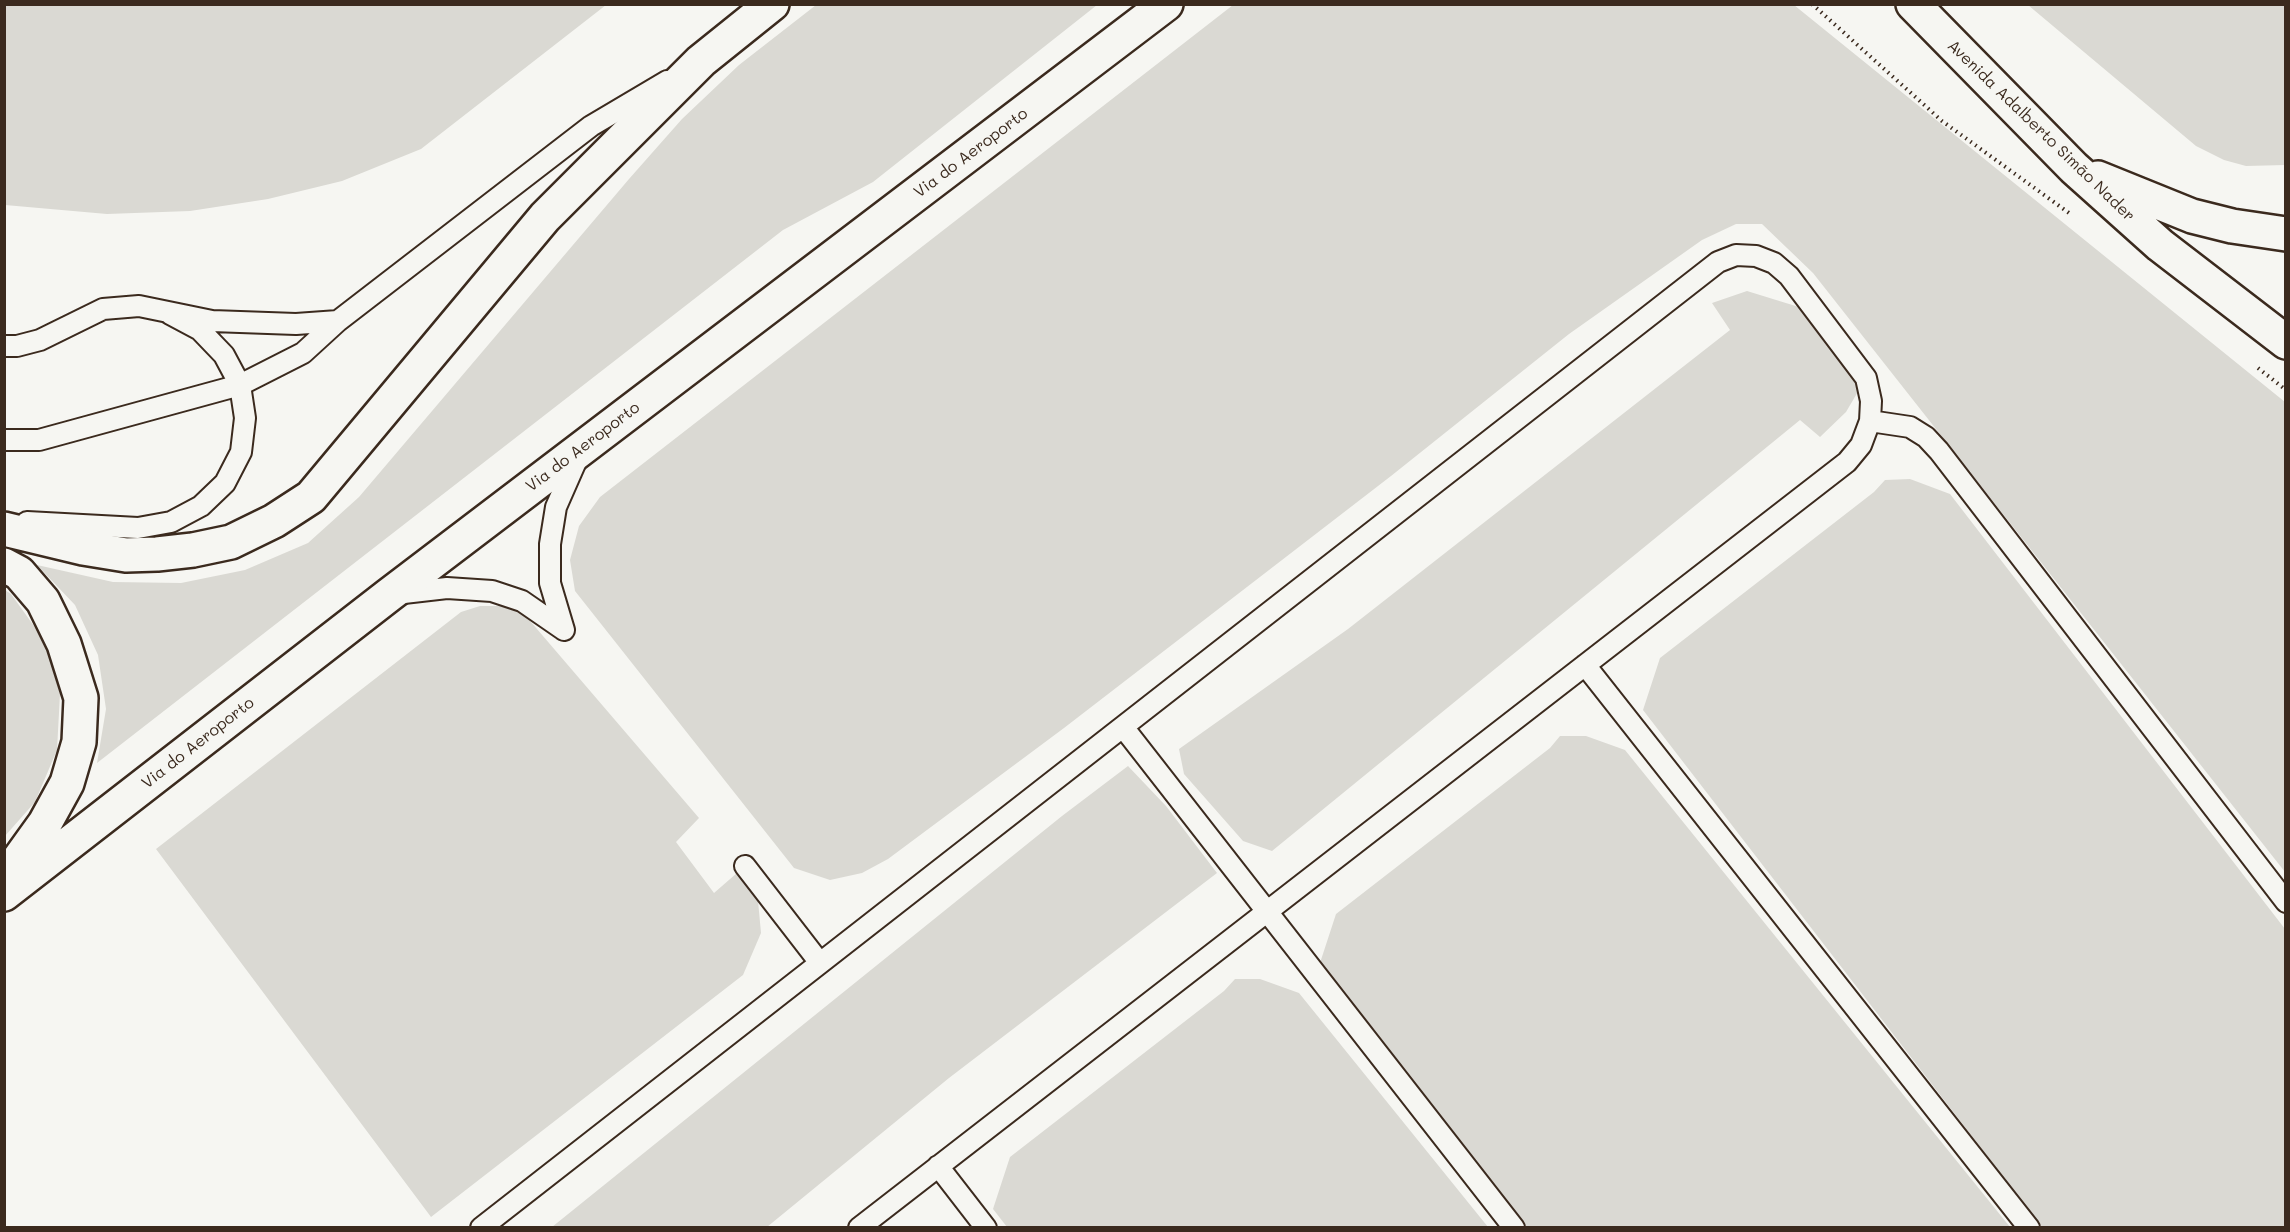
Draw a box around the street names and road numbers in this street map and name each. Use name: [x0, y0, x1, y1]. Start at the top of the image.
street label: Avenida Adalberto Simão Nader: [1943, 36, 2139, 226]
street label: Via do Aeroporto: [910, 104, 1032, 202]
street label: Via do Aeroporto: [522, 398, 644, 496]
street label: Via do Aeroporto: [138, 693, 258, 793]

